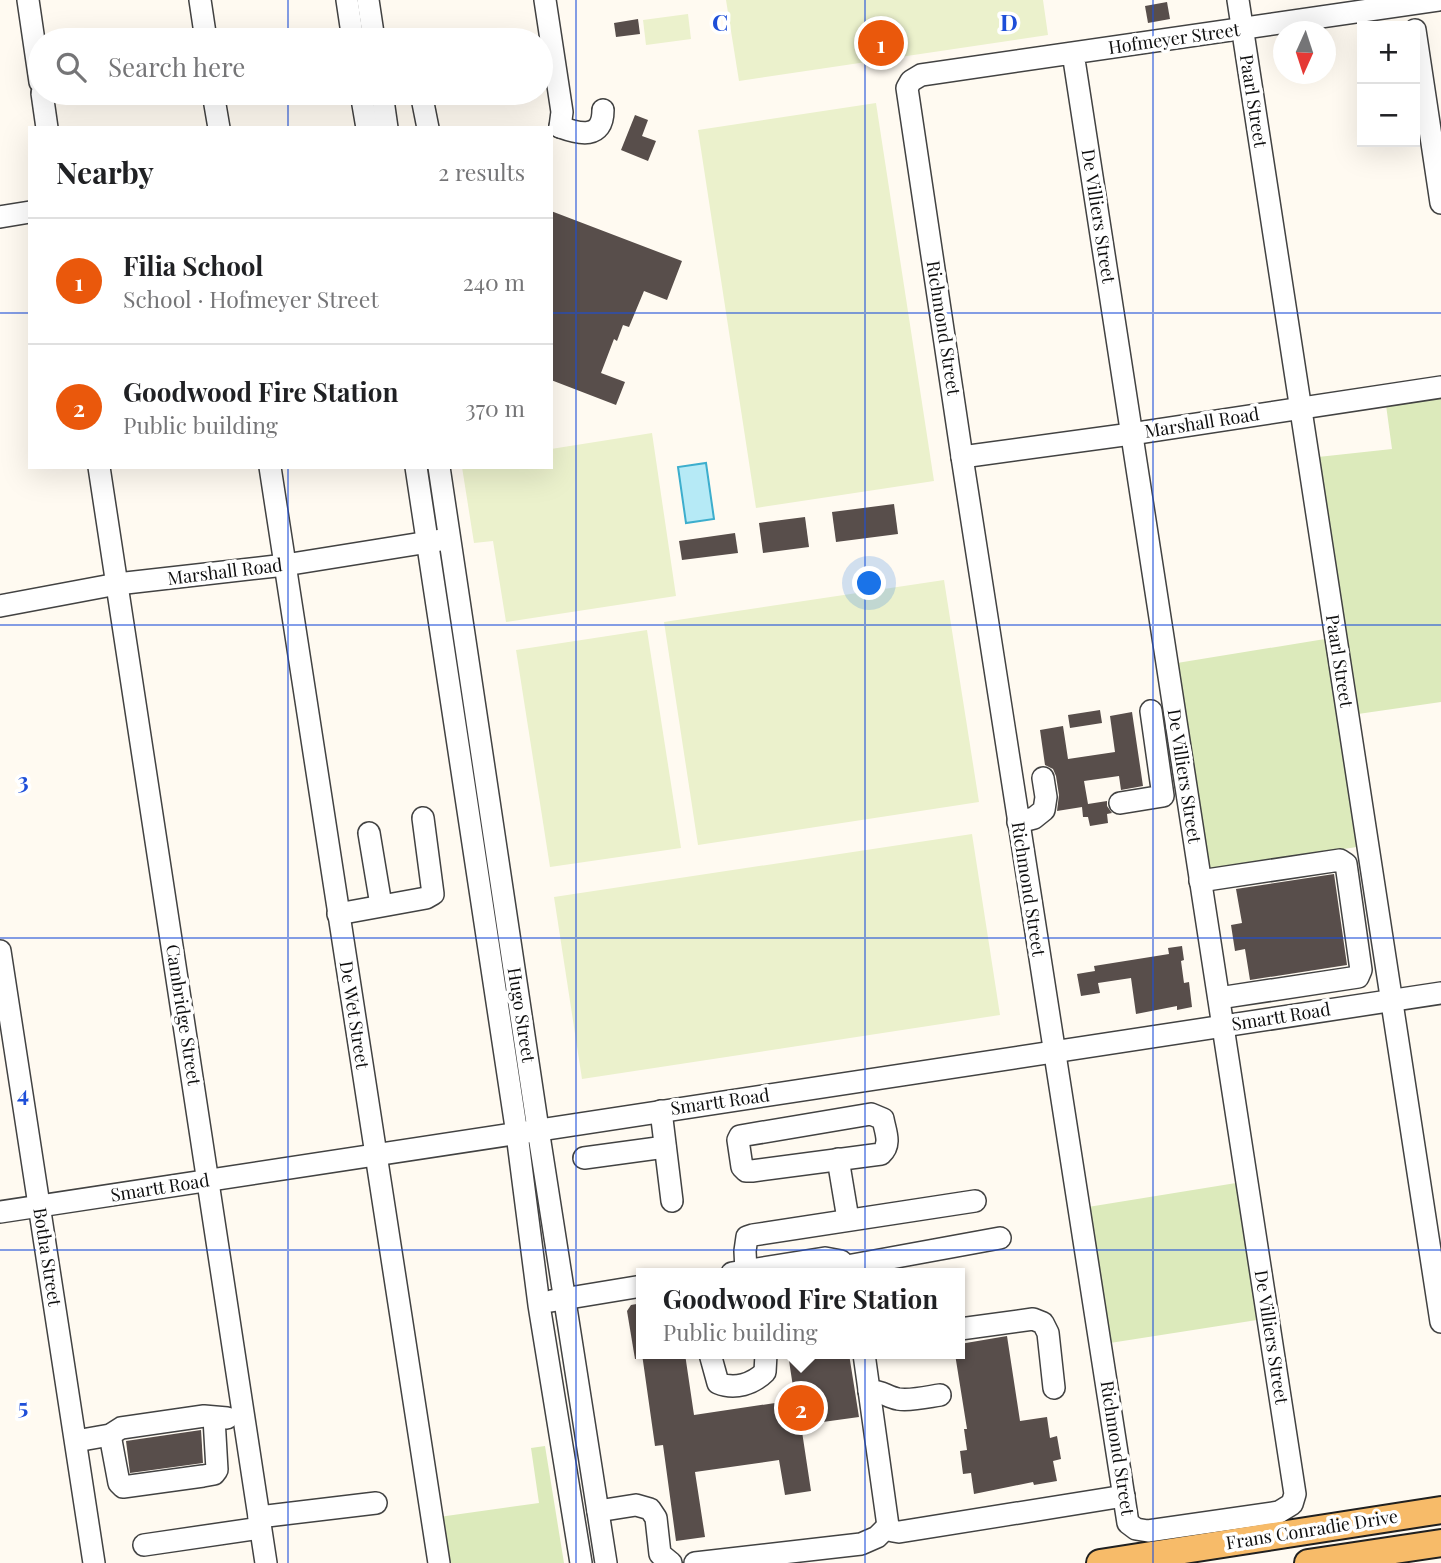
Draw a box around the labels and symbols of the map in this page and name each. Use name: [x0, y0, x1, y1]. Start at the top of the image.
text: C: [712, 6, 728, 37]
text: D: [1000, 6, 1018, 37]
pin: 1: [858, 17, 904, 69]
street label: Hofmeyer Street: [1107, 17, 1242, 59]
north arrow: [1273, 21, 1336, 84]
street label: Paarl Street: [1235, 53, 1273, 150]
street label: De Villiers Street: [1077, 147, 1122, 285]
street label: Richmond Street: [921, 259, 967, 398]
street label: Marshall Road: [1143, 401, 1261, 443]
street label: Marshall Road: [166, 552, 284, 590]
your location: [852, 566, 886, 600]
street label: Paarl Street: [1321, 613, 1359, 710]
street label: De Villiers Street: [1163, 707, 1208, 845]
text: 3: [17, 764, 29, 795]
street label: Richmond Street: [1006, 820, 1052, 959]
street label: Cambridge Street: [161, 943, 207, 1088]
street label: De Wet Street: [335, 959, 375, 1071]
street label: Hugo Street: [503, 966, 541, 1065]
street label: Smartt Road: [1230, 996, 1333, 1036]
text: 4: [17, 1077, 29, 1108]
street label: Smartt Road: [669, 1082, 771, 1120]
street label: Smartt Road: [109, 1167, 212, 1207]
street label: Botha Street: [28, 1206, 68, 1309]
street label: De Villiers Street: [1250, 1268, 1295, 1406]
street label: Richmond Street: [1095, 1379, 1141, 1518]
pin: 2: [778, 1382, 824, 1434]
text: 5: [18, 1390, 28, 1421]
street label: Frans Conradie Drive: [1224, 1504, 1400, 1554]

